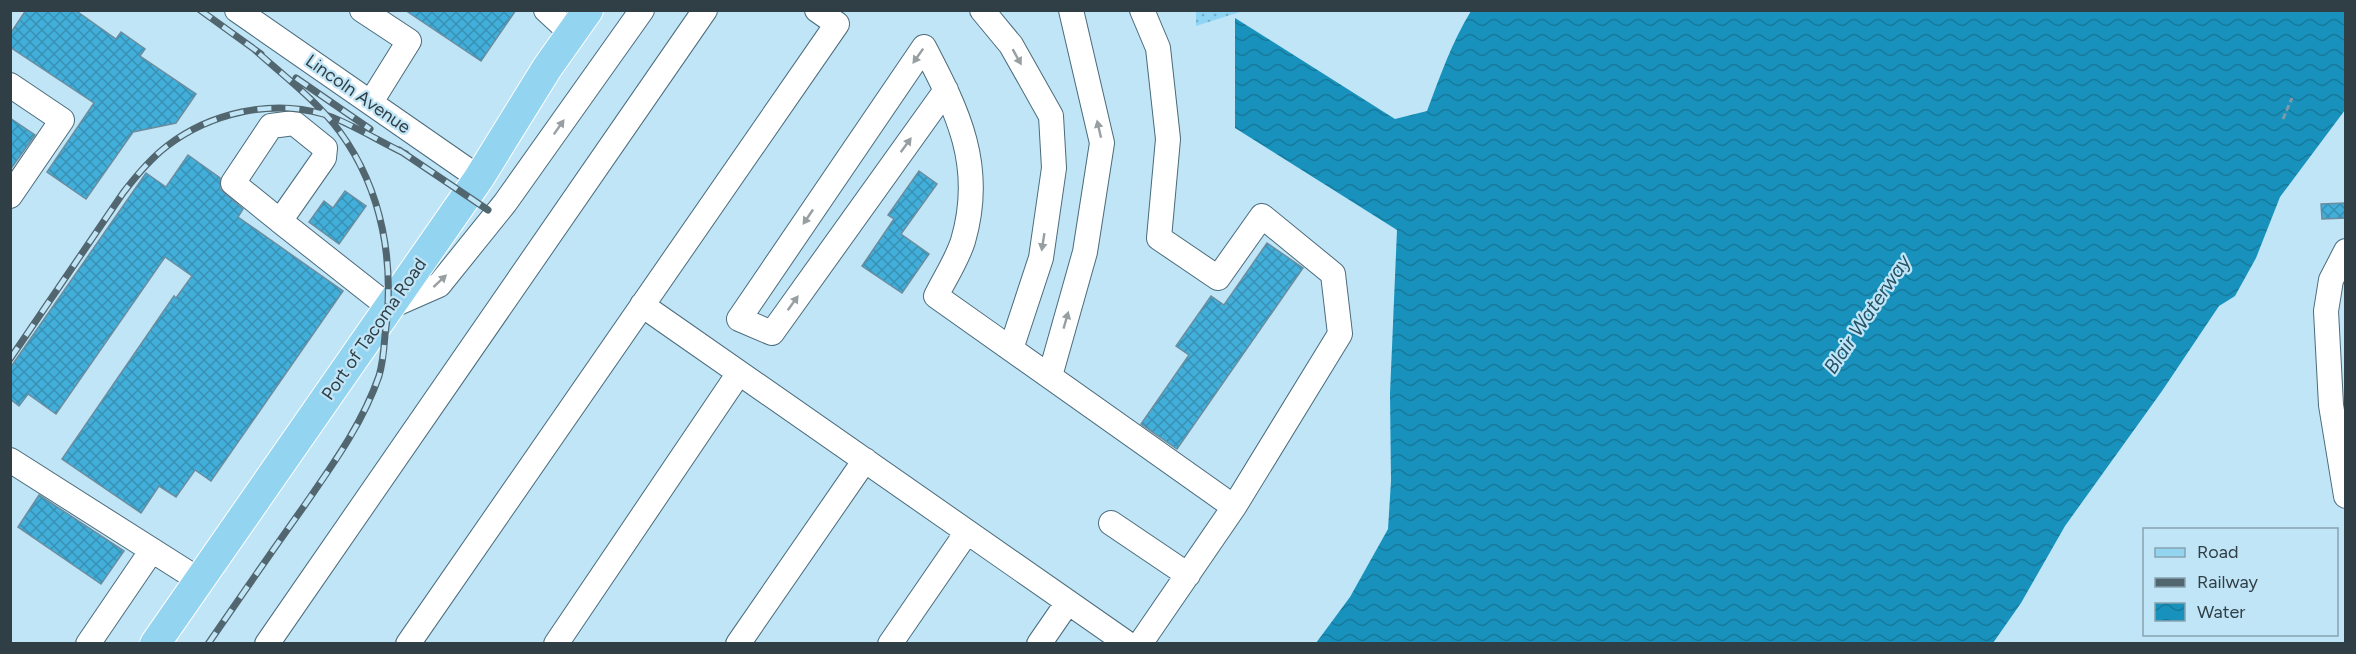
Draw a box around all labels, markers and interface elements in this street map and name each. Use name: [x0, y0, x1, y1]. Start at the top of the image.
one-way arrow: [912, 47, 924, 63]
one-way arrow: [1012, 48, 1022, 65]
street label: Lincoln Avenue: [301, 50, 415, 138]
one-way arrow: [553, 119, 565, 135]
one-way arrow: [1094, 120, 1103, 139]
one-way arrow: [900, 137, 912, 153]
one-way arrow: [803, 209, 814, 225]
one-way arrow: [1039, 233, 1048, 252]
water label: Blair Waterway: [1818, 249, 1916, 378]
street label: Port of Tacoma Road: [317, 254, 431, 404]
one-way arrow: [433, 274, 448, 288]
one-way arrow: [787, 296, 799, 312]
one-way arrow: [1062, 311, 1071, 329]
legend: [2143, 528, 2338, 636]
text: Road: [2197, 541, 2238, 563]
text: Railway: [2197, 571, 2259, 593]
text: Water: [2197, 601, 2245, 623]

